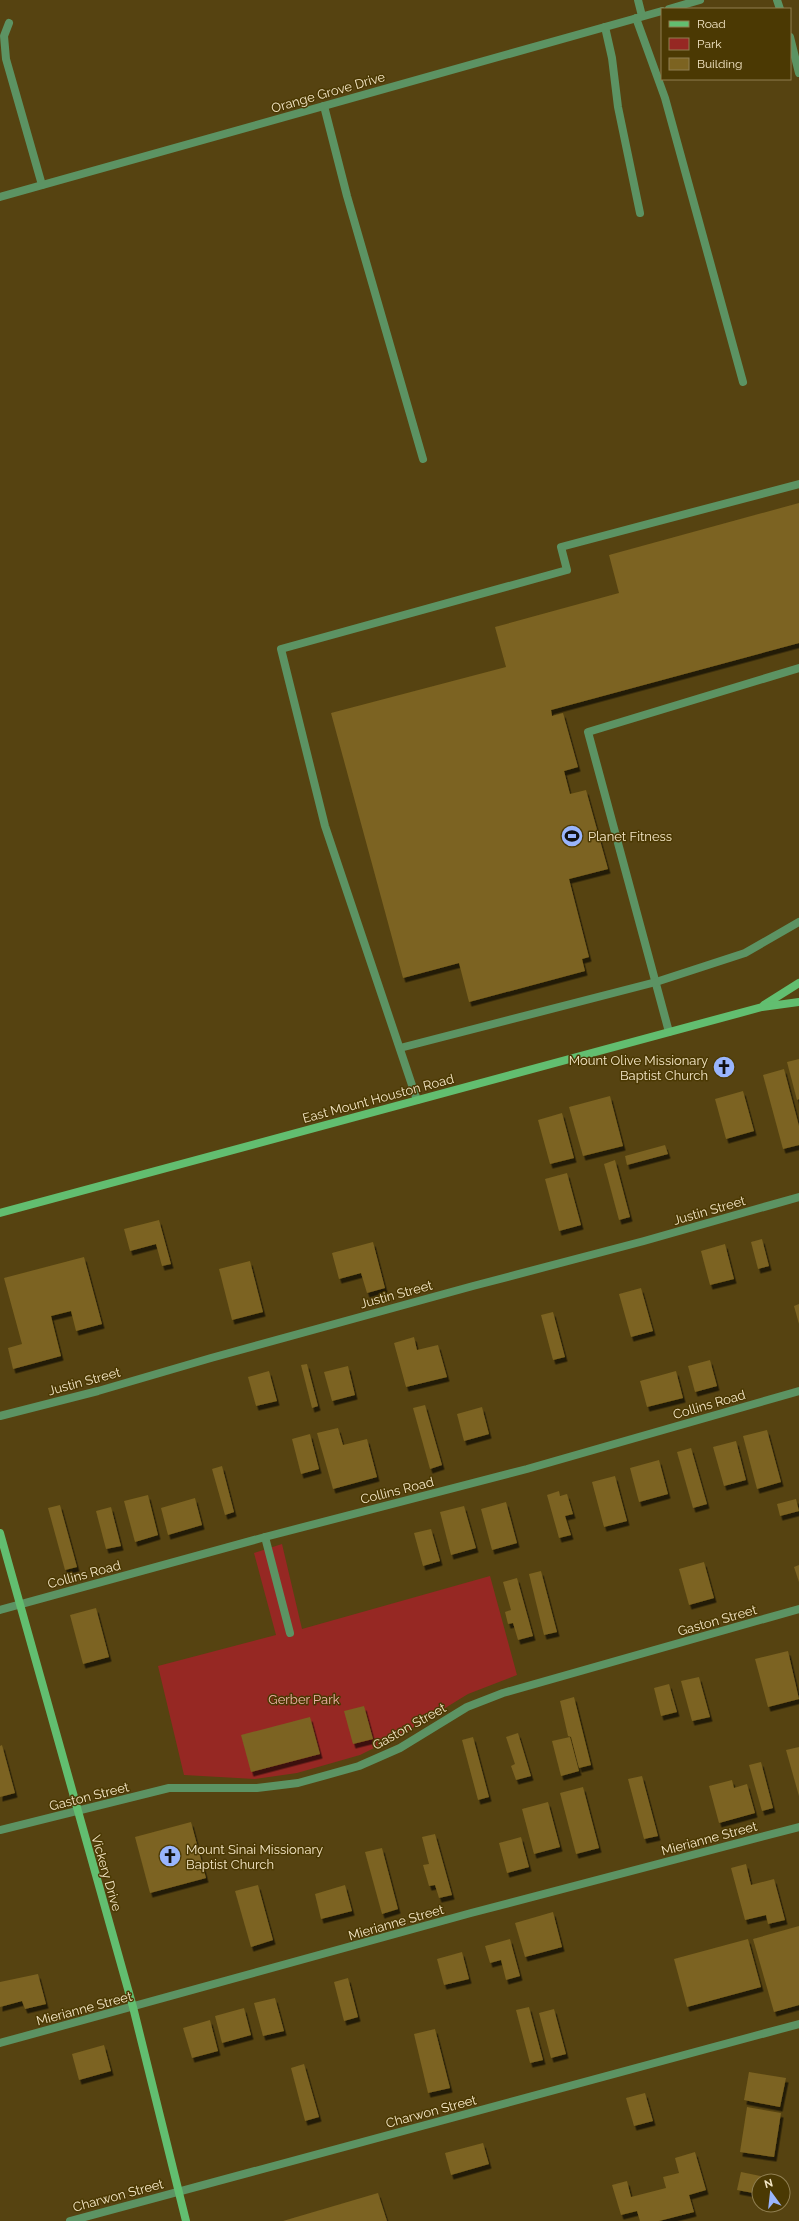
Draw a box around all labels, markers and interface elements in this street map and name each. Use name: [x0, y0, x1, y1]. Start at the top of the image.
legend: [661, 8, 791, 80]
text: Road: [697, 17, 726, 31]
text: Park: [697, 37, 722, 51]
text: Building: [697, 57, 743, 71]
street label: Orange Grove Drive: [269, 69, 387, 116]
sports icon: Planet Fitness: [559, 823, 585, 849]
place label: Planet Fitness: [588, 829, 672, 844]
place label: Mount Olive Missionary Baptist Church: [569, 1053, 708, 1083]
church icon: Mount Olive Missionary Baptist Church: [711, 1054, 737, 1080]
street label: East Mount Houston Road: [301, 1071, 455, 1126]
street label: Justin Street: [671, 1193, 748, 1228]
street label: Justin Street: [358, 1277, 435, 1311]
street label: Justin Street: [46, 1364, 123, 1398]
street label: Collins Road: [671, 1387, 747, 1422]
street label: Collins Road: [359, 1474, 435, 1507]
street label: Collins Road: [46, 1558, 122, 1591]
street label: Gaston Street: [676, 1602, 759, 1639]
park label: Gerber Park: [268, 1692, 340, 1707]
street label: Gaston Street: [370, 1700, 449, 1753]
street label: Gaston Street: [48, 1779, 131, 1814]
street label: Mierianne Street: [660, 1818, 759, 1858]
street label: Vickery Drive: [88, 1833, 125, 1913]
place label: Mount Sinai Missionary Baptist Church: [186, 1842, 323, 1872]
church icon: Mount Sinai Missionary Baptist Church: [157, 1843, 183, 1869]
street label: Mierianne Street: [347, 1902, 446, 1943]
street label: Mierianne Street: [35, 1988, 134, 2028]
street label: Charwon Street: [384, 2092, 479, 2131]
north arrow: [751, 2173, 791, 2213]
street label: Charwon Street: [71, 2176, 166, 2215]
text: N: [763, 2176, 774, 2191]

